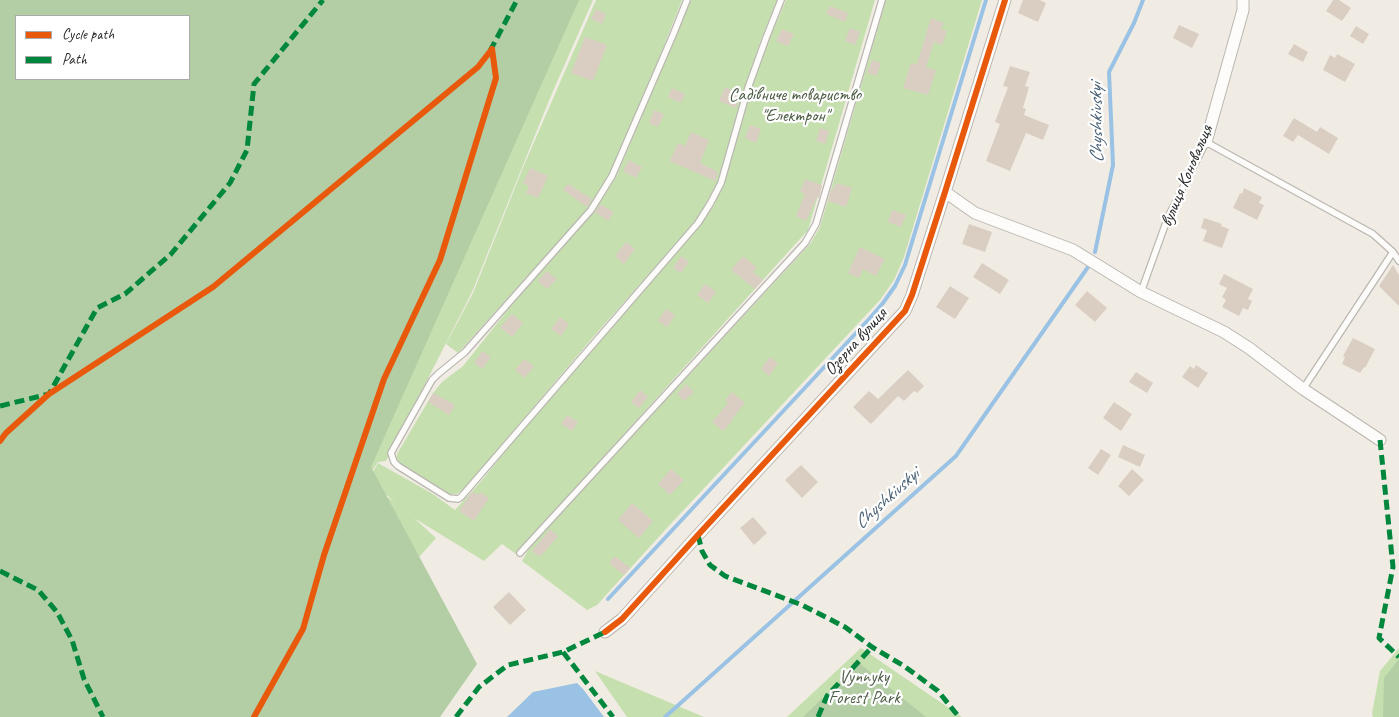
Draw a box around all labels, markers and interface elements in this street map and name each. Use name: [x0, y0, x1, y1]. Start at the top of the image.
legend: [15, 15, 190, 80]
text: Cycle path: [62, 25, 114, 44]
text: Path: [62, 50, 87, 69]
water label: Chyshkivskyi: [1085, 83, 1109, 163]
park label: Садівниче товариство "Електрон": [729, 84, 861, 126]
street label: вулиця Коновальця: [1156, 122, 1218, 230]
street label: Озерна вулиця: [820, 304, 892, 380]
water label: Chyshkivskyi: [850, 464, 924, 534]
park label: Vynnyky Forest Park: [828, 666, 900, 709]

